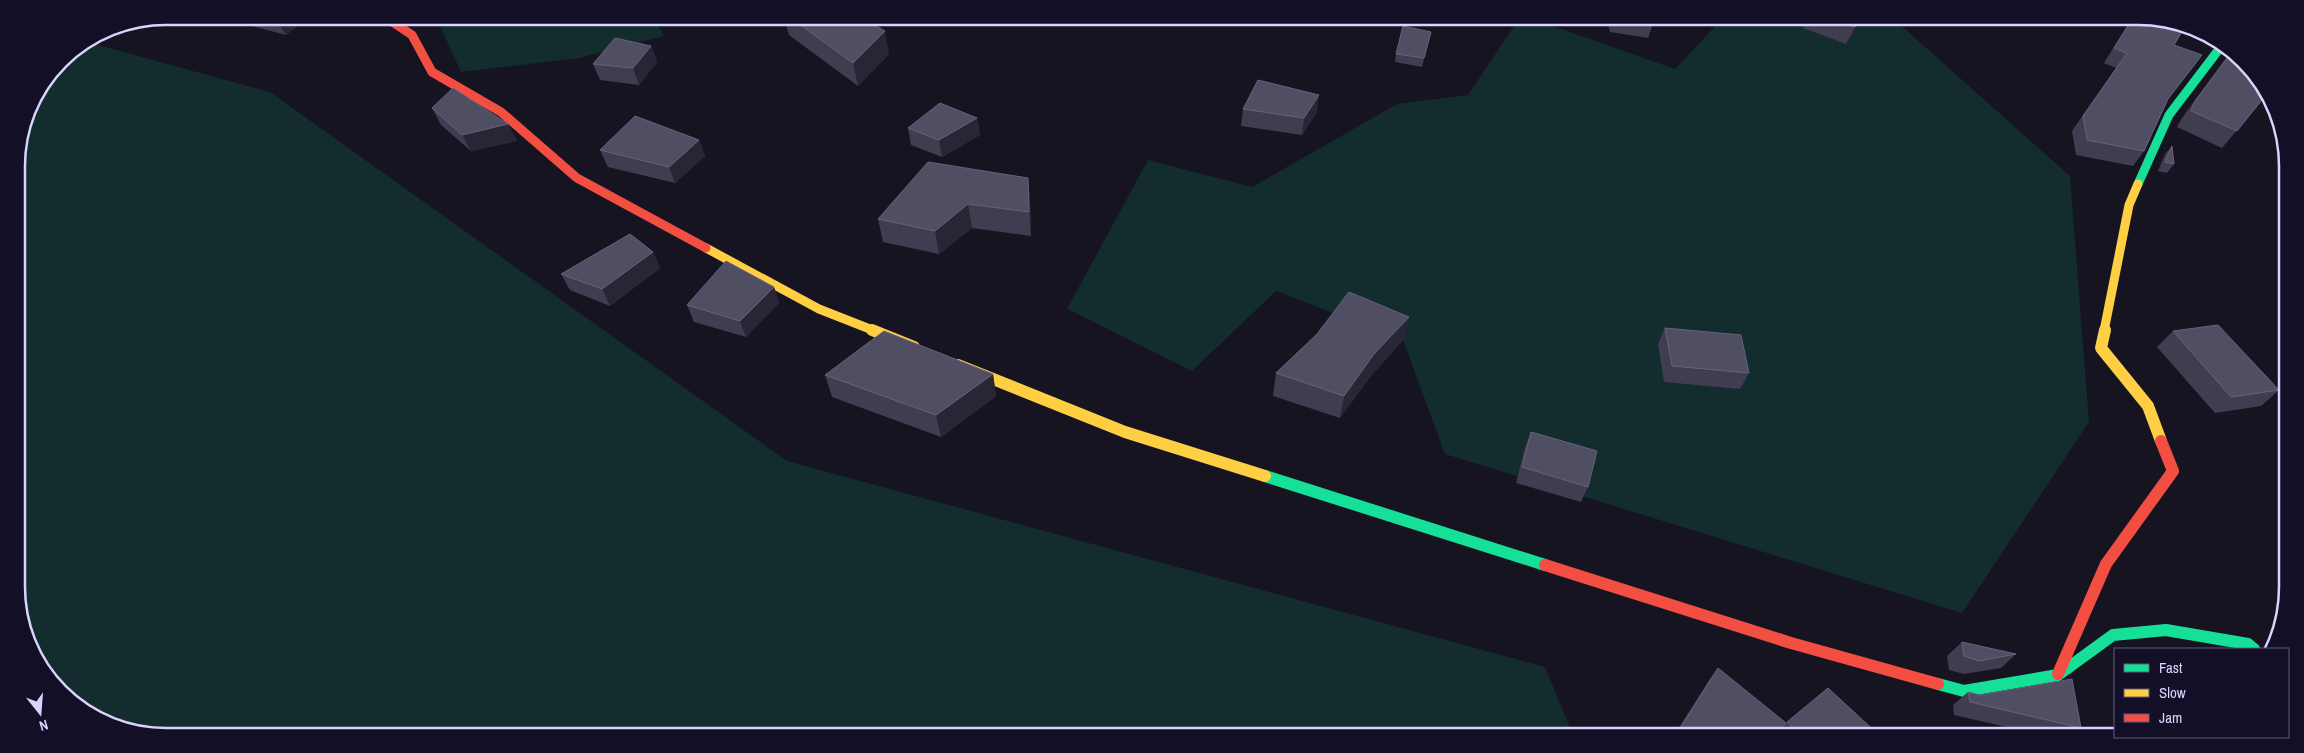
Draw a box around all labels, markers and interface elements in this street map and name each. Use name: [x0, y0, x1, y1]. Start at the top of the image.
legend: [2114, 648, 2289, 738]
text: Fast: [2159, 657, 2183, 678]
text: Slow: [2159, 682, 2186, 703]
north arrow: [15, 688, 65, 738]
text: Jam: [2159, 707, 2182, 728]
text: N: [37, 716, 50, 735]

